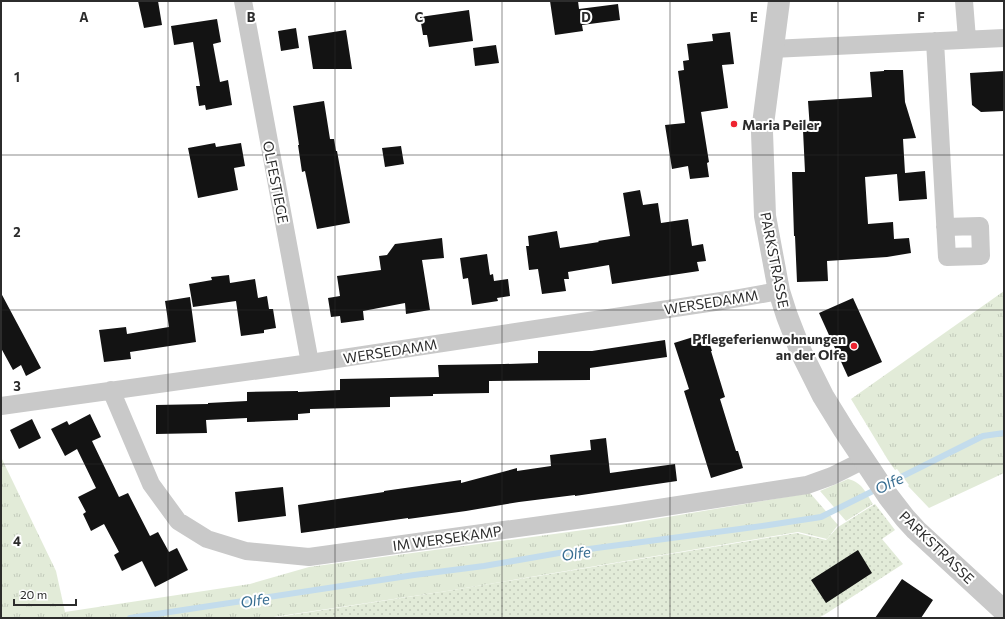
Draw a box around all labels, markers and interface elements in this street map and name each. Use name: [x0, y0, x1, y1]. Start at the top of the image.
text: A: [79, 9, 89, 25]
text: B: [247, 9, 256, 25]
text: C: [415, 9, 424, 25]
text: D: [581, 9, 591, 25]
text: E: [750, 9, 758, 25]
text: F: [917, 9, 925, 25]
text: 1: [14, 69, 20, 85]
place label: Maria Peiler: [742, 116, 820, 133]
marker: Maria Peiler: [729, 119, 739, 129]
street label: OLFESTIEGE: [260, 139, 292, 225]
street label: PARKSTRASSE: [757, 211, 793, 309]
text: 2: [13, 224, 21, 240]
street label: WERSEDAMM: [663, 286, 759, 318]
place label: Pflegeferienwohnungen an der Olfe: [692, 330, 846, 363]
street label: WERSEDAMM: [342, 335, 438, 367]
marker: Pflegeferienwohnungen an der Olfe: [849, 341, 859, 351]
text: 3: [13, 378, 21, 394]
water label: Olfe: [872, 468, 906, 498]
street label: PARKSTRASSE: [896, 507, 978, 587]
street label: IM WERSEKAMP: [391, 522, 503, 554]
text: 4: [13, 533, 21, 549]
water label: Olfe: [560, 542, 592, 564]
scale bar: [14, 581, 76, 607]
text: 20 m: [20, 587, 47, 601]
water label: Olfe: [239, 589, 271, 611]

